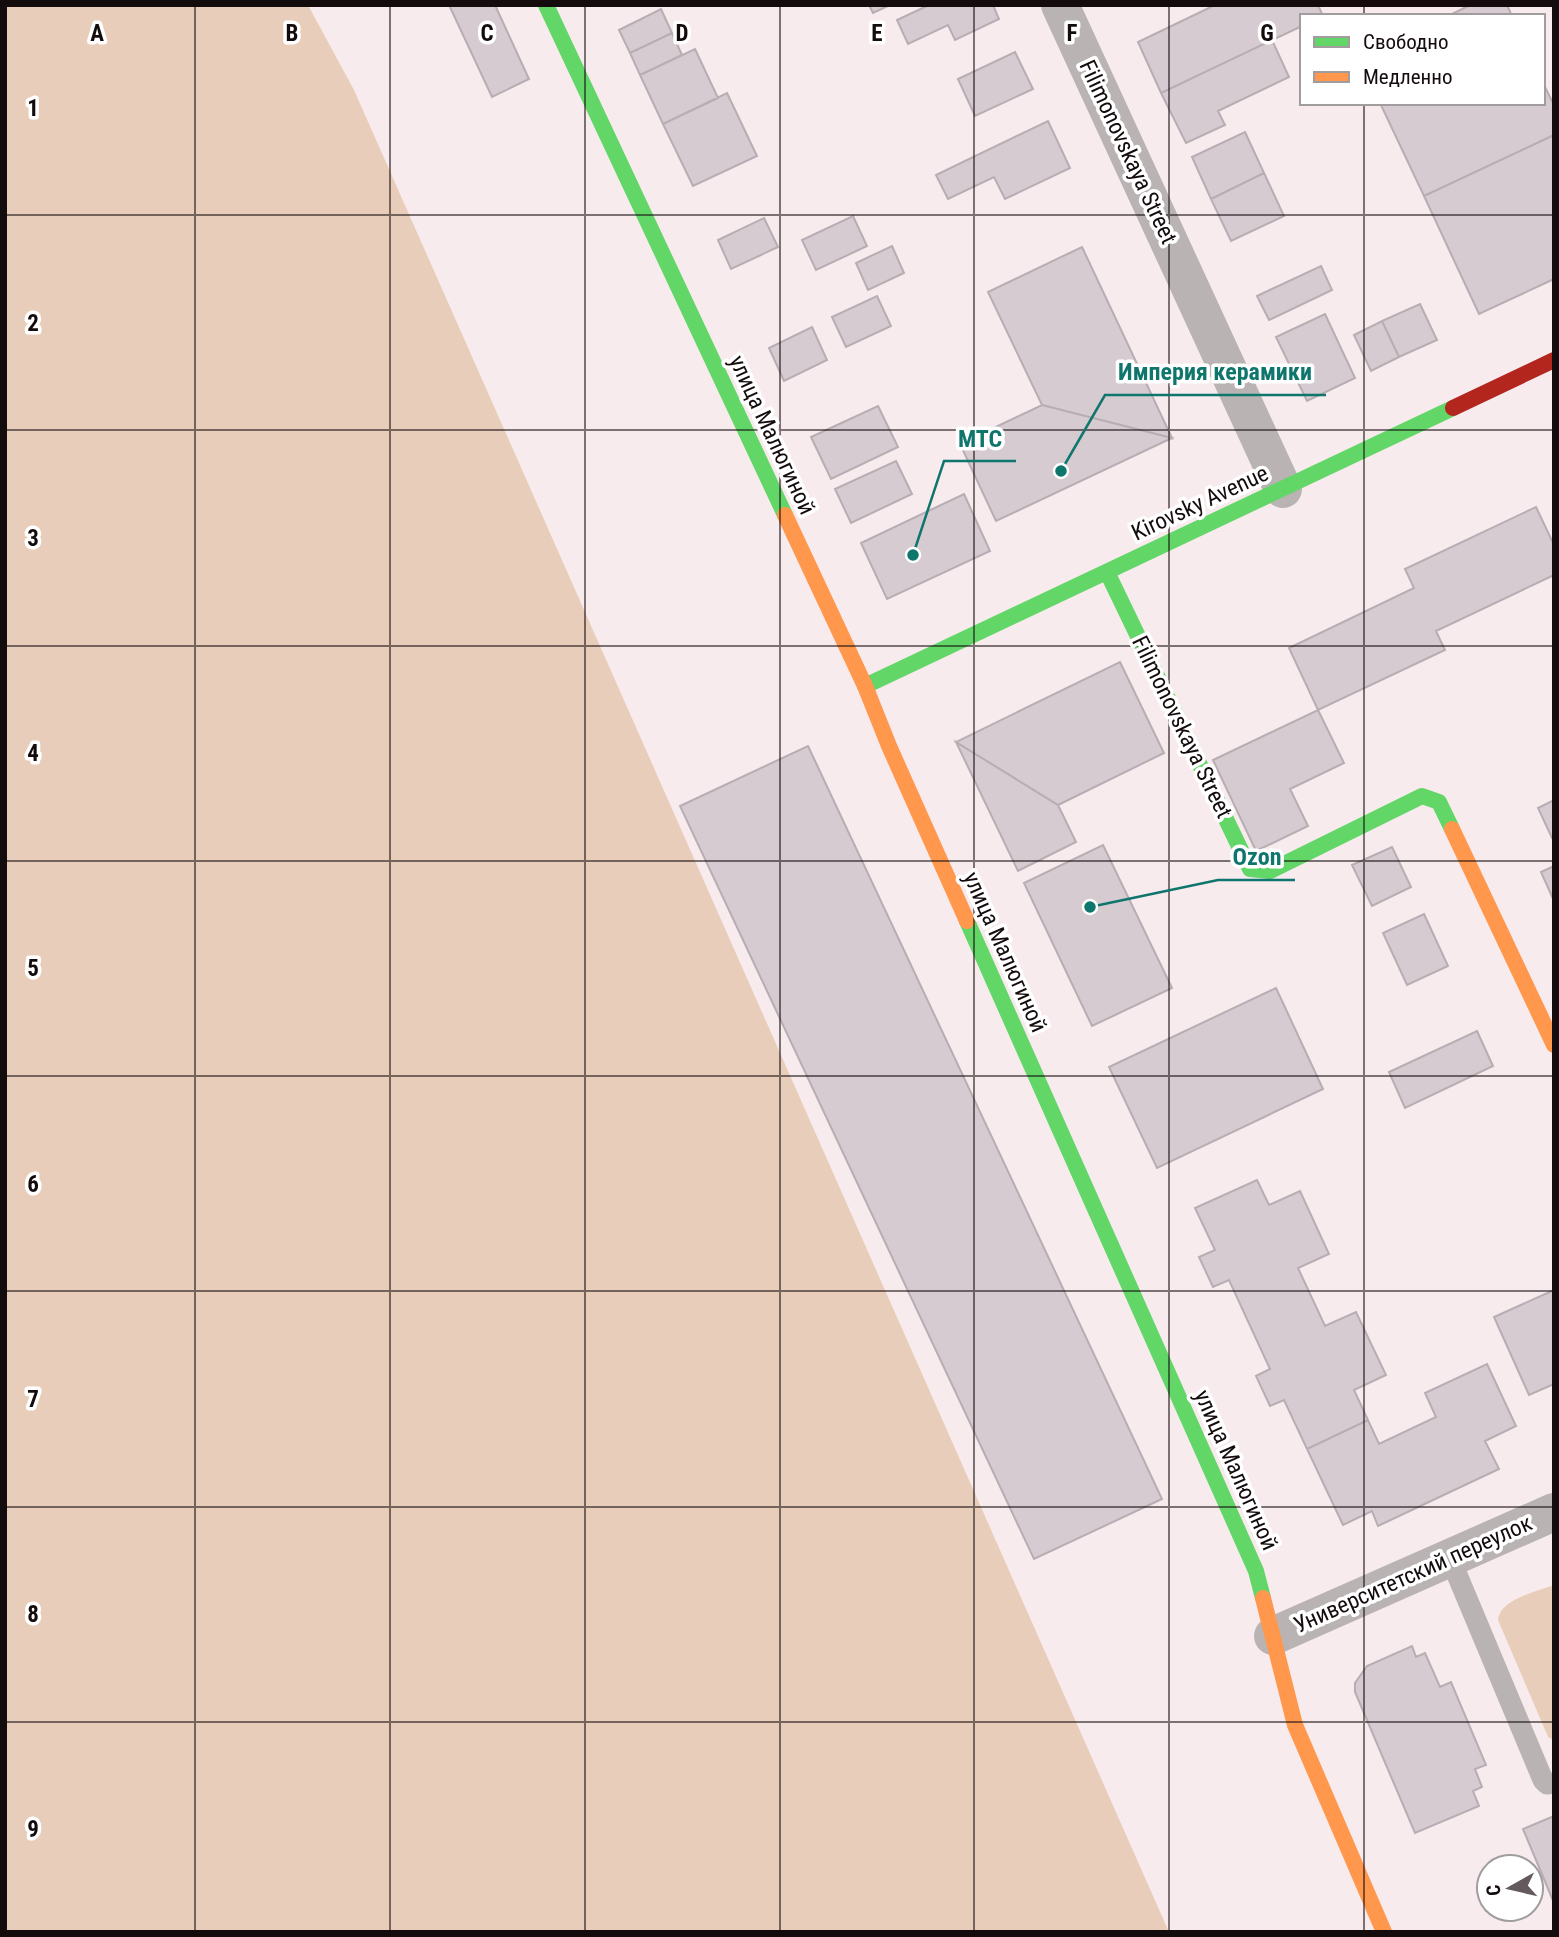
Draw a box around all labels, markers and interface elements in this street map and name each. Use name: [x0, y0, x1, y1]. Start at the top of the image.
legend: [1300, 14, 1545, 105]
text: A: [90, 20, 104, 47]
text: B: [286, 20, 298, 47]
text: C: [480, 20, 494, 47]
text: D: [676, 20, 689, 47]
text: E: [871, 20, 883, 47]
text: F: [1067, 20, 1078, 47]
text: G: [1260, 20, 1274, 47]
text: Свободно: [1363, 30, 1449, 54]
street label: Filimonovskaya Street: [1074, 56, 1182, 248]
text: Медленно: [1363, 65, 1452, 89]
text: 1: [27, 95, 39, 122]
text: 2: [27, 310, 39, 337]
callout: Империя керамики: [1105, 350, 1326, 395]
street label: улица Малюгиной: [723, 351, 821, 519]
text: Империя керамики: [1118, 358, 1312, 386]
callout: МТС: [944, 416, 1016, 461]
text: МТС: [958, 425, 1002, 453]
street label: Kirovsky Avenue: [1127, 460, 1273, 546]
text: 3: [27, 525, 39, 552]
street label: Filimonovskaya Street: [1126, 631, 1238, 823]
text: 4: [27, 740, 39, 767]
callout: Ozon: [1218, 835, 1295, 880]
text: Ozon: [1233, 843, 1281, 871]
street label: улица Малюгиной: [958, 868, 1052, 1036]
text: 5: [27, 955, 39, 982]
text: 6: [27, 1171, 39, 1198]
text: 7: [27, 1386, 39, 1413]
street label: улица Малюгиной: [1189, 1386, 1283, 1554]
street label: Университетский переулок: [1290, 1509, 1536, 1639]
text: 8: [27, 1601, 39, 1628]
text: 9: [27, 1816, 39, 1843]
north arrow: [1475, 1853, 1545, 1923]
text: С: [1481, 1883, 1506, 1897]

